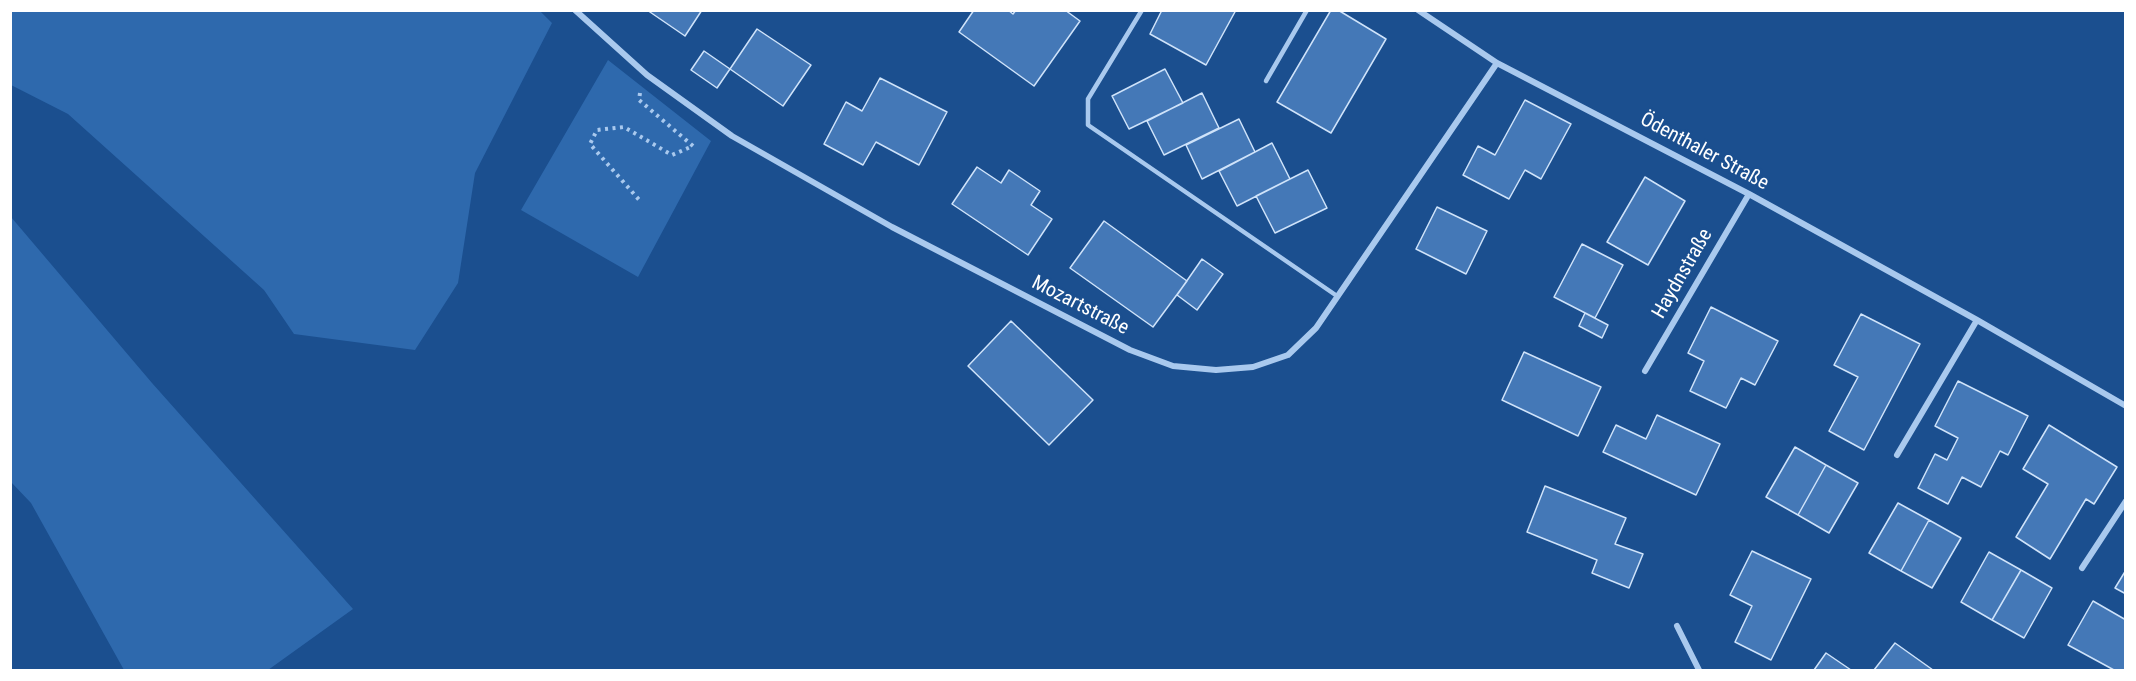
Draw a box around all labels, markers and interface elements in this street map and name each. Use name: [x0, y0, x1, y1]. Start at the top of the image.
street label: Ödenthaler Straße: [1636, 108, 1772, 196]
street label: Haydnstraße: [1648, 225, 1718, 323]
street label: Mozartstraße: [1027, 271, 1133, 341]

